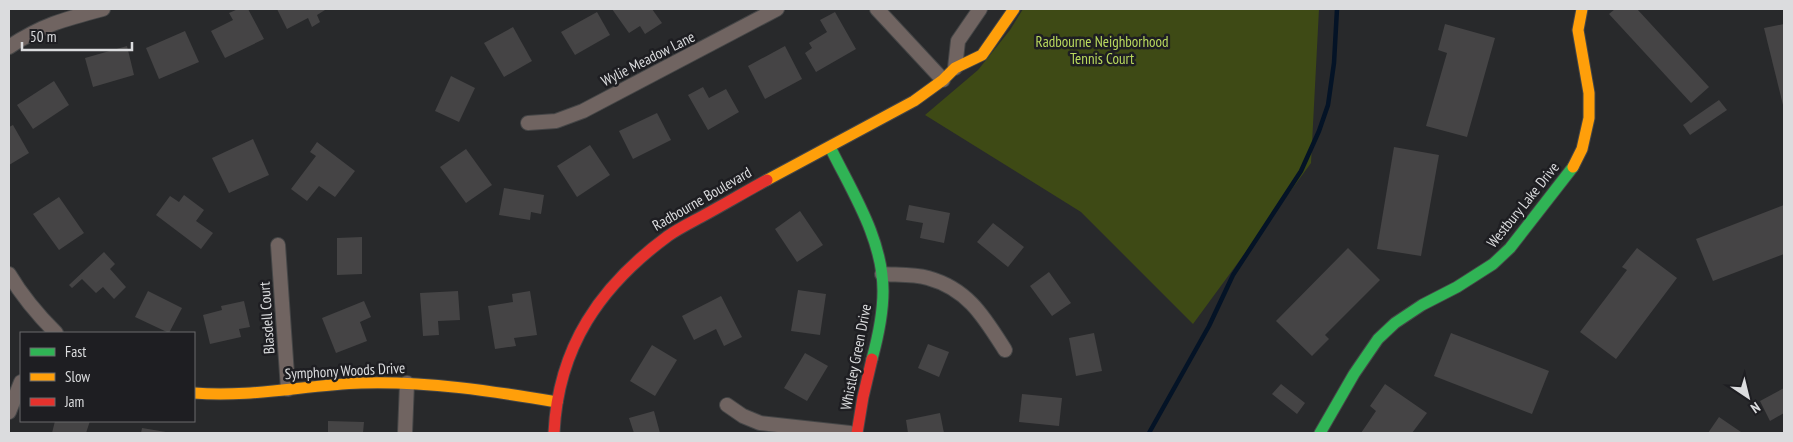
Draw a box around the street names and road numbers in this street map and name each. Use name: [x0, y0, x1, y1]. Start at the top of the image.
street label: Wylie Meadow Lane: [598, 27, 698, 90]
street label: Westbury Lake Drive: [1482, 158, 1563, 251]
street label: Radbourne Boulevard: [649, 163, 755, 235]
street label: Blasdell Court: [254, 281, 279, 355]
street label: Whistley Green Drive: [836, 302, 875, 412]
street label: Symphony Woods Drive: [284, 358, 406, 383]

